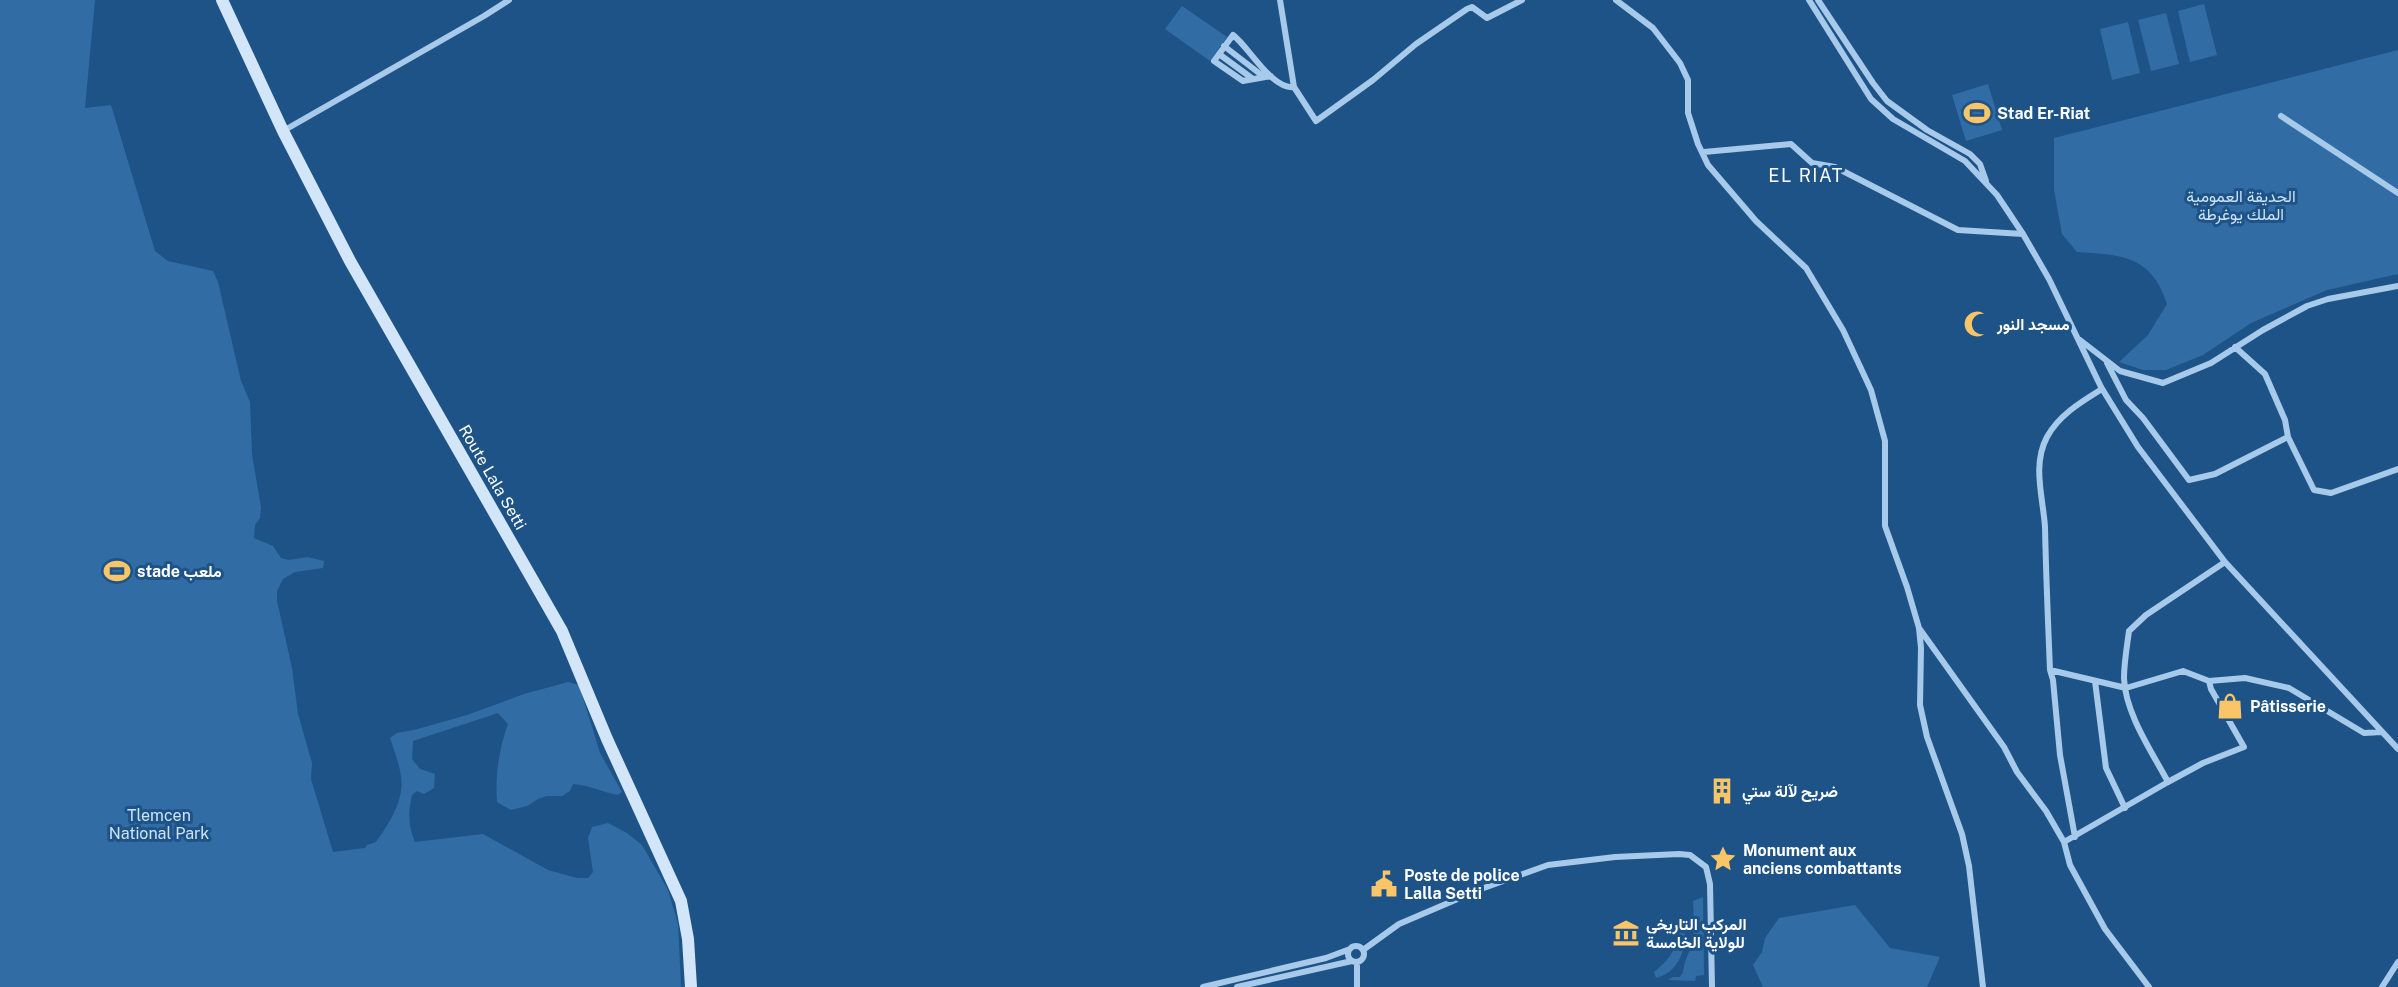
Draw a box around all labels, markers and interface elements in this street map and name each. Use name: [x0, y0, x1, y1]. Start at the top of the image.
sports icon: Stad Er-Riat: [1962, 98, 1992, 128]
place label: Stad Er-Riat: [1997, 104, 2091, 123]
district label: EL RIAT: [1768, 165, 1844, 186]
park label: الحديقة العمومية الملك يوغرطة: [2186, 187, 2296, 225]
mosque icon: مسجد النور: [1962, 309, 1992, 339]
place label: مسجد النور: [1996, 315, 2070, 335]
street label: Route Lala Setti: [455, 421, 530, 533]
sports icon: stade ملعب: [102, 556, 132, 586]
place label: stade ملعب: [137, 562, 222, 581]
shop icon: Pâtisserie: [2215, 691, 2245, 721]
place label: Pâtisserie: [2250, 697, 2326, 716]
building icon: ضريح لآلة ستي: [1707, 776, 1737, 806]
place label: ضريح لآلة ستي: [1742, 782, 1838, 805]
park label: Tlemcen National Park: [109, 806, 209, 843]
place label: Monument aux anciens combattants: [1743, 841, 1902, 878]
place icon: Monument aux anciens combattants: [1708, 844, 1738, 874]
place label: Poste de police Lalla Setti: [1404, 866, 1520, 903]
public building icon: Poste de police Lalla Setti: [1369, 869, 1399, 899]
place label: المركب التاريخي للولاية الخامسة: [1646, 915, 1747, 953]
museum icon: المركب التاريخي للولاية الخامسة: [1611, 918, 1641, 948]

